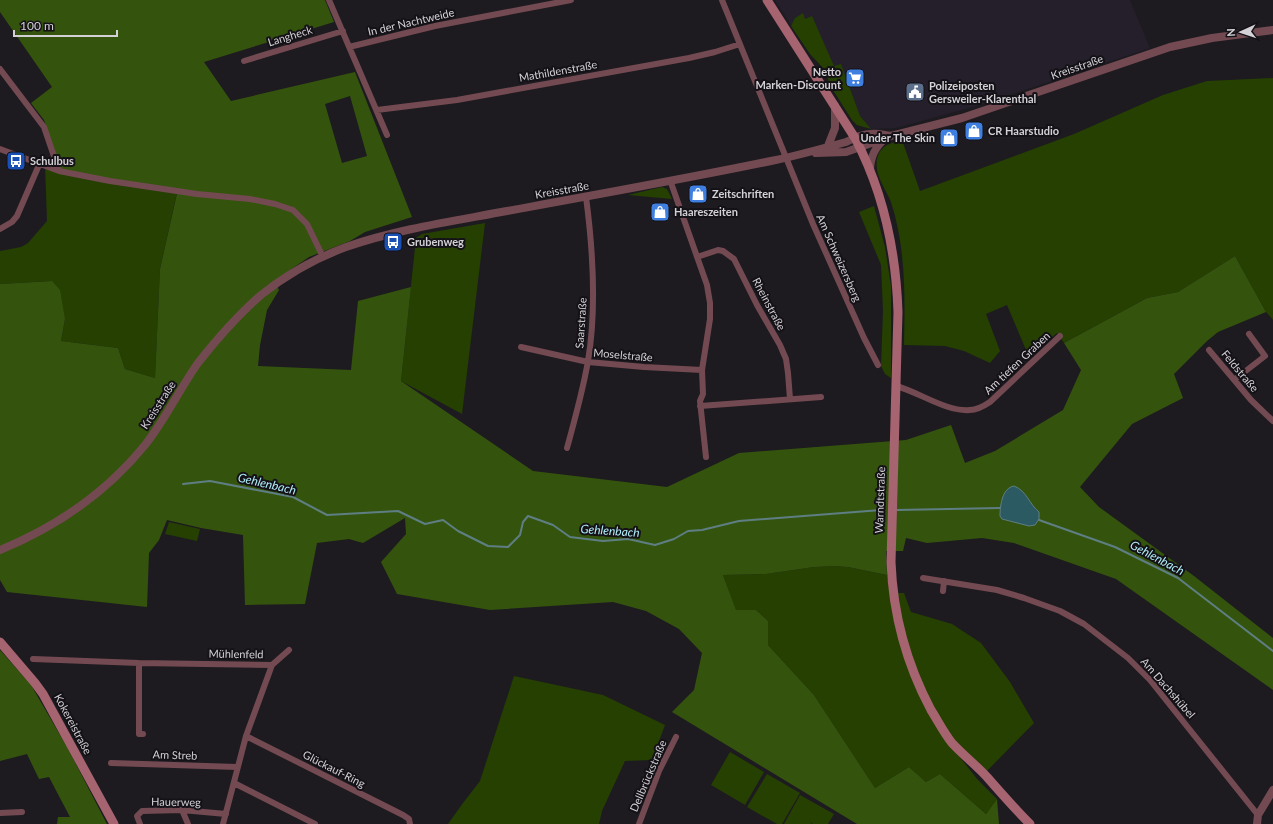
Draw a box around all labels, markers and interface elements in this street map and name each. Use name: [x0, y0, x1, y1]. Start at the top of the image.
street label: In der Nachtweide: [366, 5, 456, 38]
scale bar: [14, 12, 117, 38]
north arrow: [1221, 12, 1261, 52]
text: 100 m: [20, 18, 54, 33]
street label: Langheck: [266, 22, 314, 48]
text: N: [1224, 28, 1237, 37]
street label: Kreisstraße: [1049, 51, 1105, 82]
street label: Mathildenstraße: [518, 57, 598, 84]
place label: Netto Marken-Discount: [755, 65, 842, 91]
supermarket icon: Netto Marken-Discount: [844, 67, 866, 89]
place label: Polizeiposten Gersweiler-Klarenthal: [929, 79, 1037, 105]
public building icon: Polizeiposten Gersweiler-Klarenthal: [904, 81, 926, 103]
shop icon: CR Haarstudio: [963, 120, 985, 142]
place label: CR Haarstudio: [988, 124, 1059, 137]
shop icon: Under The Skin: [938, 127, 960, 149]
place label: Under The Skin: [860, 131, 935, 144]
bus stop icon: Schulbus: [5, 150, 27, 172]
place label: Schulbus: [30, 154, 74, 167]
street label: Kreisstraße: [534, 178, 590, 201]
shop icon: Zeitschriften: [687, 183, 709, 205]
place label: Zeitschriften: [712, 187, 774, 200]
shop icon: Haareszeiten: [649, 201, 671, 223]
place label: Haareszeiten: [674, 205, 738, 218]
street label: Am Schweizersberg: [814, 212, 865, 304]
bus stop icon: Grubenweg: [382, 231, 404, 253]
place label: Grubenweg: [407, 235, 464, 248]
street label: Rheinstraße: [750, 275, 789, 333]
street label: Saarstraße: [572, 297, 589, 349]
street label: Am tiefen Graben: [981, 329, 1052, 397]
street label: Moselstraße: [593, 345, 654, 364]
street label: Feldstraße: [1219, 347, 1262, 394]
street label: Kreisstraße: [137, 378, 178, 431]
street label: Warndtstraße: [872, 466, 887, 534]
water label: Gehlenbach: [237, 470, 298, 497]
water label: Gehlenbach: [580, 521, 640, 540]
water label: Gehlenbach: [1128, 537, 1187, 578]
street label: Mühlenfeld: [208, 647, 264, 660]
street label: Am Dachshübel: [1139, 655, 1198, 721]
street label: Kokereistraße: [52, 691, 95, 756]
street label: Dellbrückstraße: [627, 738, 669, 814]
street label: Am Streb: [152, 747, 198, 762]
street label: Glückauf-Ring: [301, 747, 368, 790]
street label: Hauerweg: [151, 795, 201, 808]

